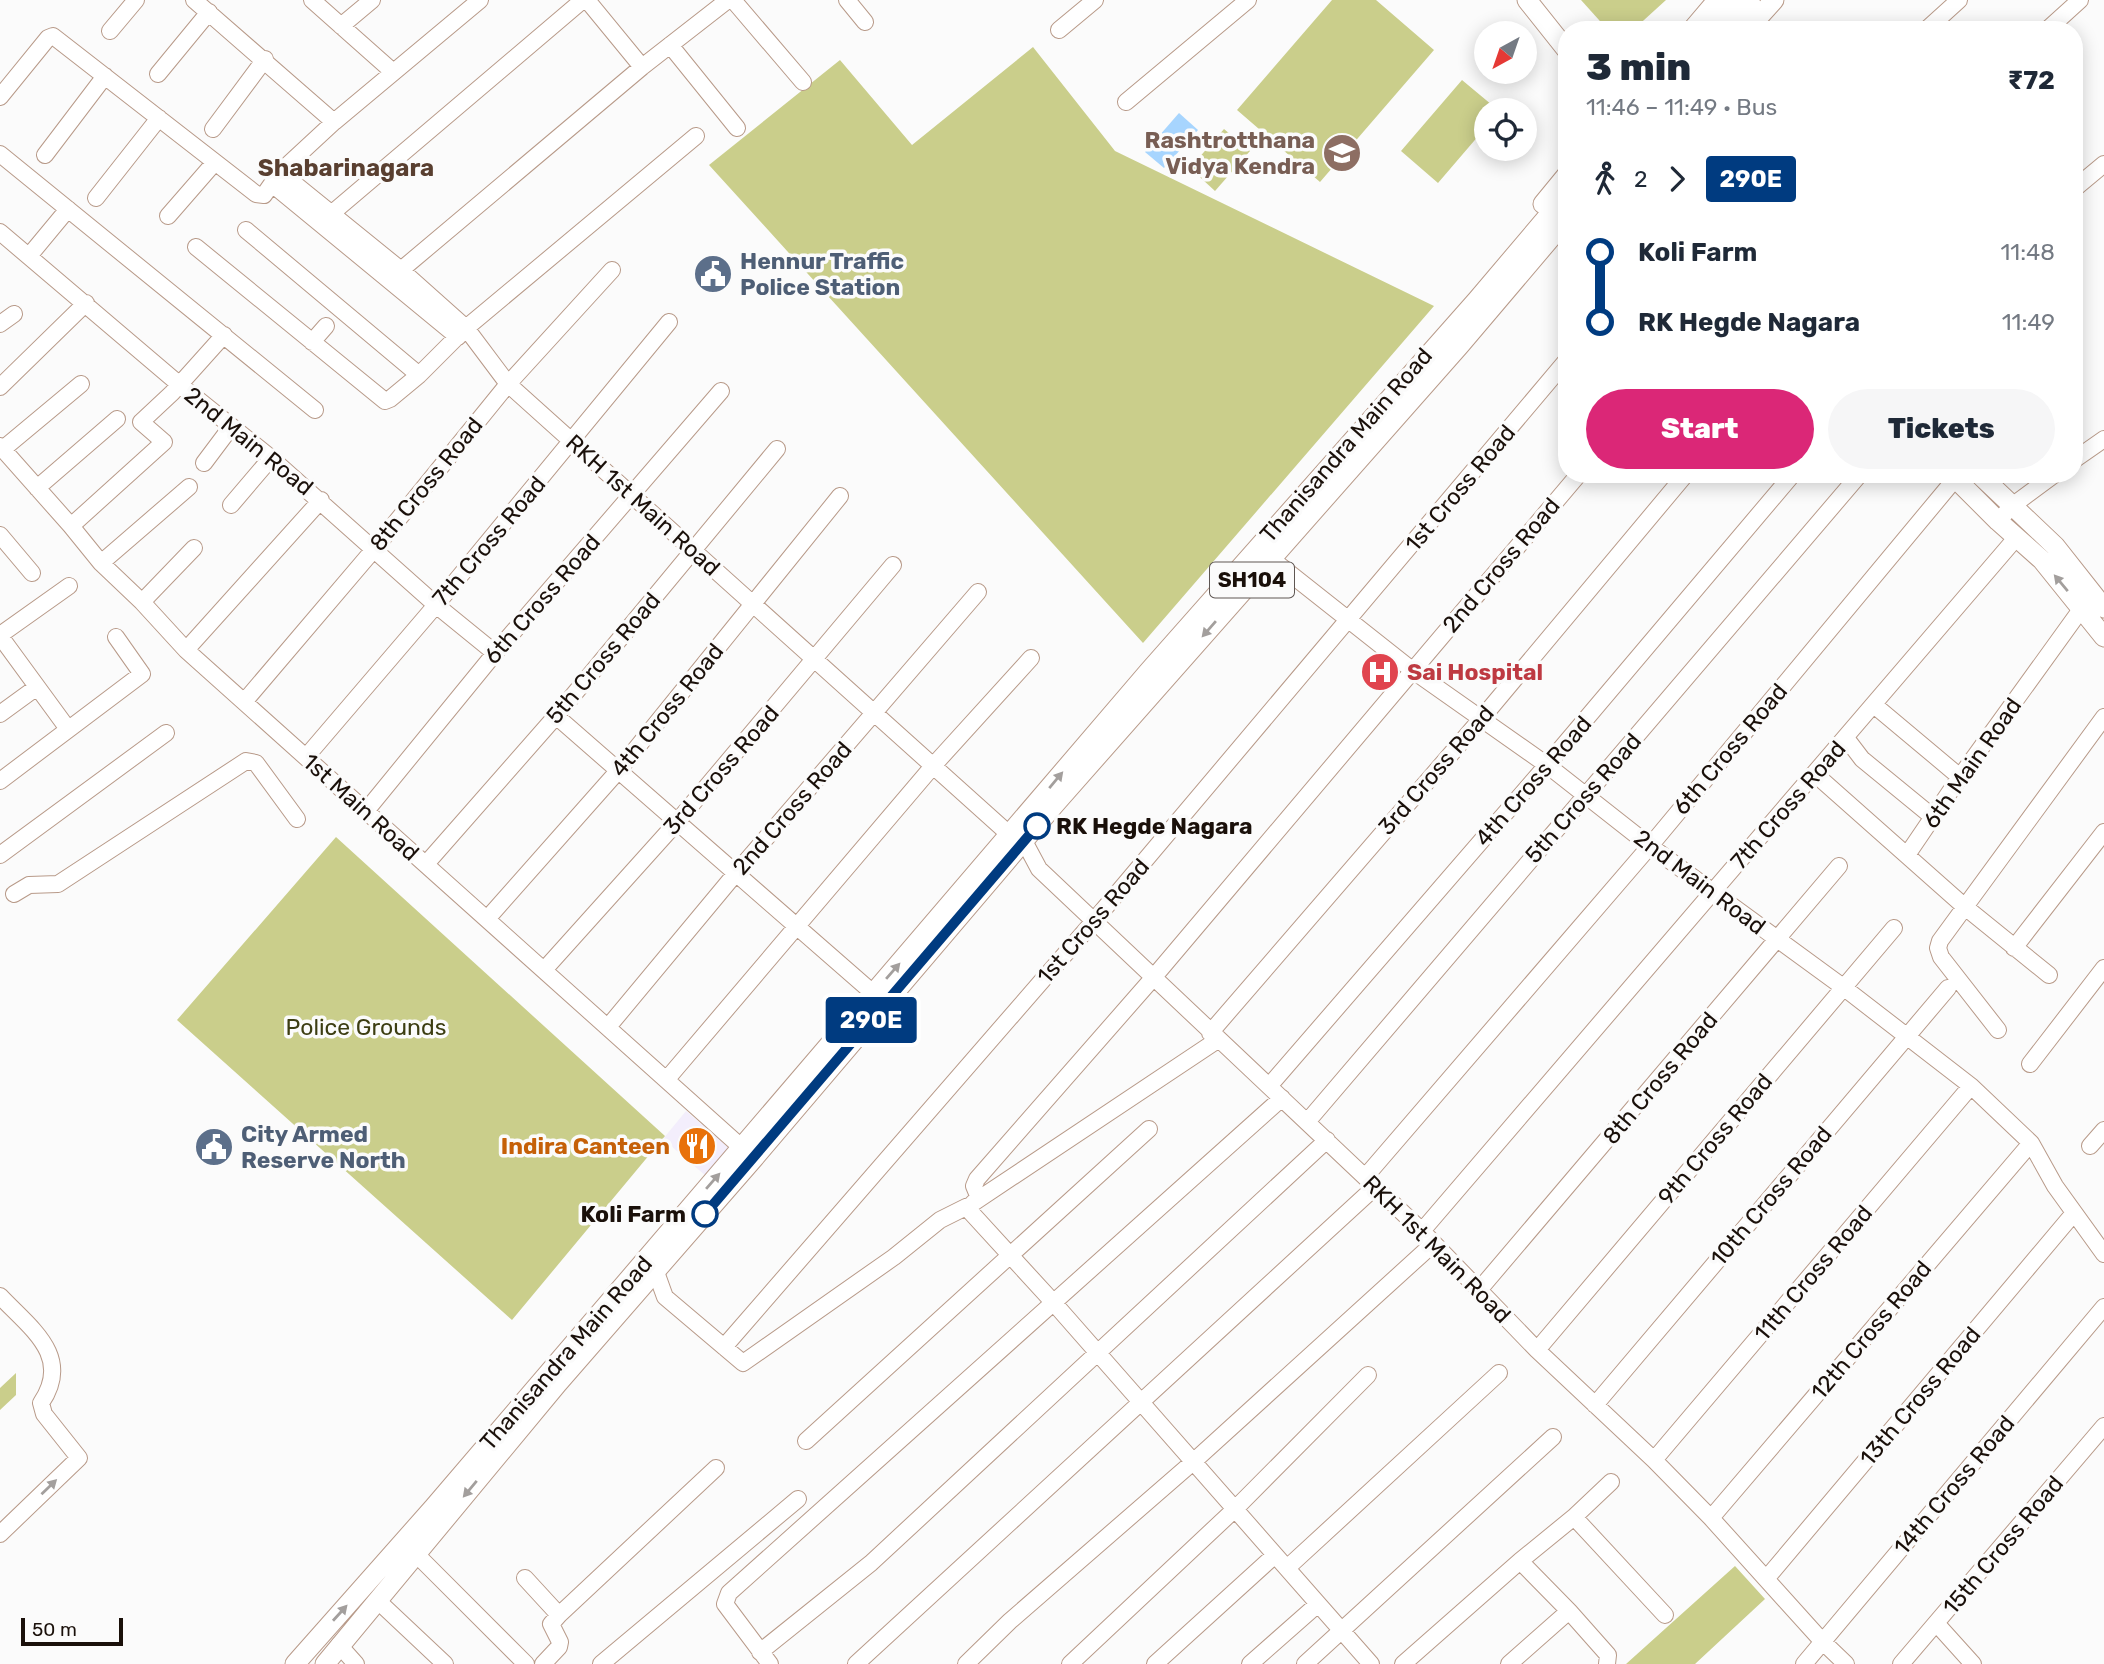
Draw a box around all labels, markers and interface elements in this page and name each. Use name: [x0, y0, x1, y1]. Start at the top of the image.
north arrow: [1474, 21, 1536, 84]
map controls: [1474, 21, 1537, 161]
text: 3 min: [1586, 44, 1691, 90]
text: ₹72: [2008, 65, 2055, 96]
text: 11:46 – 11:49 · Bus: [1586, 93, 1777, 121]
button: locate: [1474, 98, 1537, 161]
place label: Rashtrotthana Vidya Kendra: [1145, 126, 1315, 180]
school or university icon: Rashtrotthana Vidya Kendra: [1321, 132, 1363, 174]
district label: Shabarinagara: [258, 154, 434, 182]
icon: walk: [1586, 160, 1624, 198]
icon: forward: [1658, 160, 1696, 198]
text: 2: [1634, 165, 1648, 193]
text: 290E: [1720, 165, 1782, 193]
text: Koli Farm: [1638, 237, 1757, 268]
text: 11:48: [2001, 238, 2055, 266]
place label: Hennur Traffic Police Station: [740, 247, 904, 301]
public building icon: Hennur Traffic Police Station: [692, 253, 734, 295]
text: RK Hegde Nagara: [1638, 307, 1860, 338]
text: 11:49: [2002, 308, 2055, 336]
street label: Thanisandra Main Road: [1254, 342, 1438, 548]
street label: 2nd Main Road: [179, 381, 319, 501]
button: Start: [1586, 389, 1814, 469]
button: Tickets: [1828, 389, 2055, 469]
street label: 8th Cross Road: [364, 411, 488, 557]
street label: 1st Cross Road: [1399, 419, 1521, 557]
street label: RKH 1st Main Road: [560, 428, 726, 582]
street label: 7th Cross Road: [427, 470, 551, 612]
street label: 2nd Cross Road: [1436, 492, 1566, 638]
street label: 6th Cross Road: [478, 528, 606, 670]
road number: SH104: [1210, 562, 1294, 598]
one-way arrow: [2054, 575, 2069, 592]
street label: 5th Cross Road: [540, 587, 666, 729]
one-way arrow: [1202, 620, 1217, 637]
street label: 4th Cross Road: [605, 638, 729, 782]
hospital icon: Sai Hospital: [1359, 651, 1401, 693]
place label: Sai Hospital: [1407, 658, 1543, 686]
street label: 6th Cross Road: [1667, 678, 1793, 820]
street label: 6th Main Road: [1917, 692, 2027, 834]
street label: 3rd Cross Road: [657, 700, 785, 840]
street label: 3rd Cross Road: [1372, 700, 1500, 840]
street label: 4th Cross Road: [1469, 710, 1597, 852]
street label: 5th Cross Road: [1519, 727, 1647, 869]
street label: 7th Cross Road: [1725, 735, 1851, 875]
street label: 2nd Cross Road: [727, 736, 857, 880]
street label: 1st Main Road: [297, 747, 425, 867]
one-way arrow: [1049, 771, 1064, 789]
place label: RK Hegde Nagara: [1056, 812, 1252, 840]
marker: RK Hegde Nagara: [1024, 813, 1050, 839]
street label: 2nd Main Road: [1629, 823, 1771, 941]
street label: 1st Cross Road: [1031, 853, 1155, 989]
one-way arrow: [884, 963, 900, 980]
line badge: 290E: [822, 997, 920, 1043]
text: 290E: [840, 1006, 902, 1034]
street label: 8th Cross Road: [1597, 1006, 1723, 1150]
park label: Police Grounds: [286, 1013, 446, 1041]
street label: 9th Cross Road: [1652, 1068, 1778, 1210]
place label: City Armed Reserve North: [241, 1120, 406, 1174]
street label: 10th Cross Road: [1704, 1120, 1838, 1272]
restaurant icon: Indira Canteen: [676, 1125, 718, 1167]
public building icon: City Armed Reserve North: [193, 1126, 235, 1168]
place label: Indira Canteen: [501, 1132, 670, 1160]
street label: RKH 1st Main Road: [1357, 1169, 1517, 1329]
one-way arrow: [705, 1173, 720, 1190]
street label: 11th Cross Road: [1748, 1199, 1878, 1347]
place label: Koli Farm: [580, 1200, 686, 1228]
marker: Koli Farm: [692, 1201, 718, 1227]
street label: Thanisandra Main Road: [474, 1250, 658, 1456]
street label: 12th Cross Road: [1805, 1255, 1937, 1405]
street label: 13th Cross Road: [1854, 1321, 1986, 1471]
street label: 14th Cross Road: [1888, 1410, 2020, 1560]
street label: 15th Cross Road: [1937, 1470, 2069, 1620]
one-way arrow: [40, 1479, 57, 1495]
one-way arrow: [463, 1481, 478, 1498]
one-way arrow: [332, 1604, 348, 1622]
scale bar: [21, 1615, 122, 1647]
text: 50 m: [32, 1618, 77, 1641]

